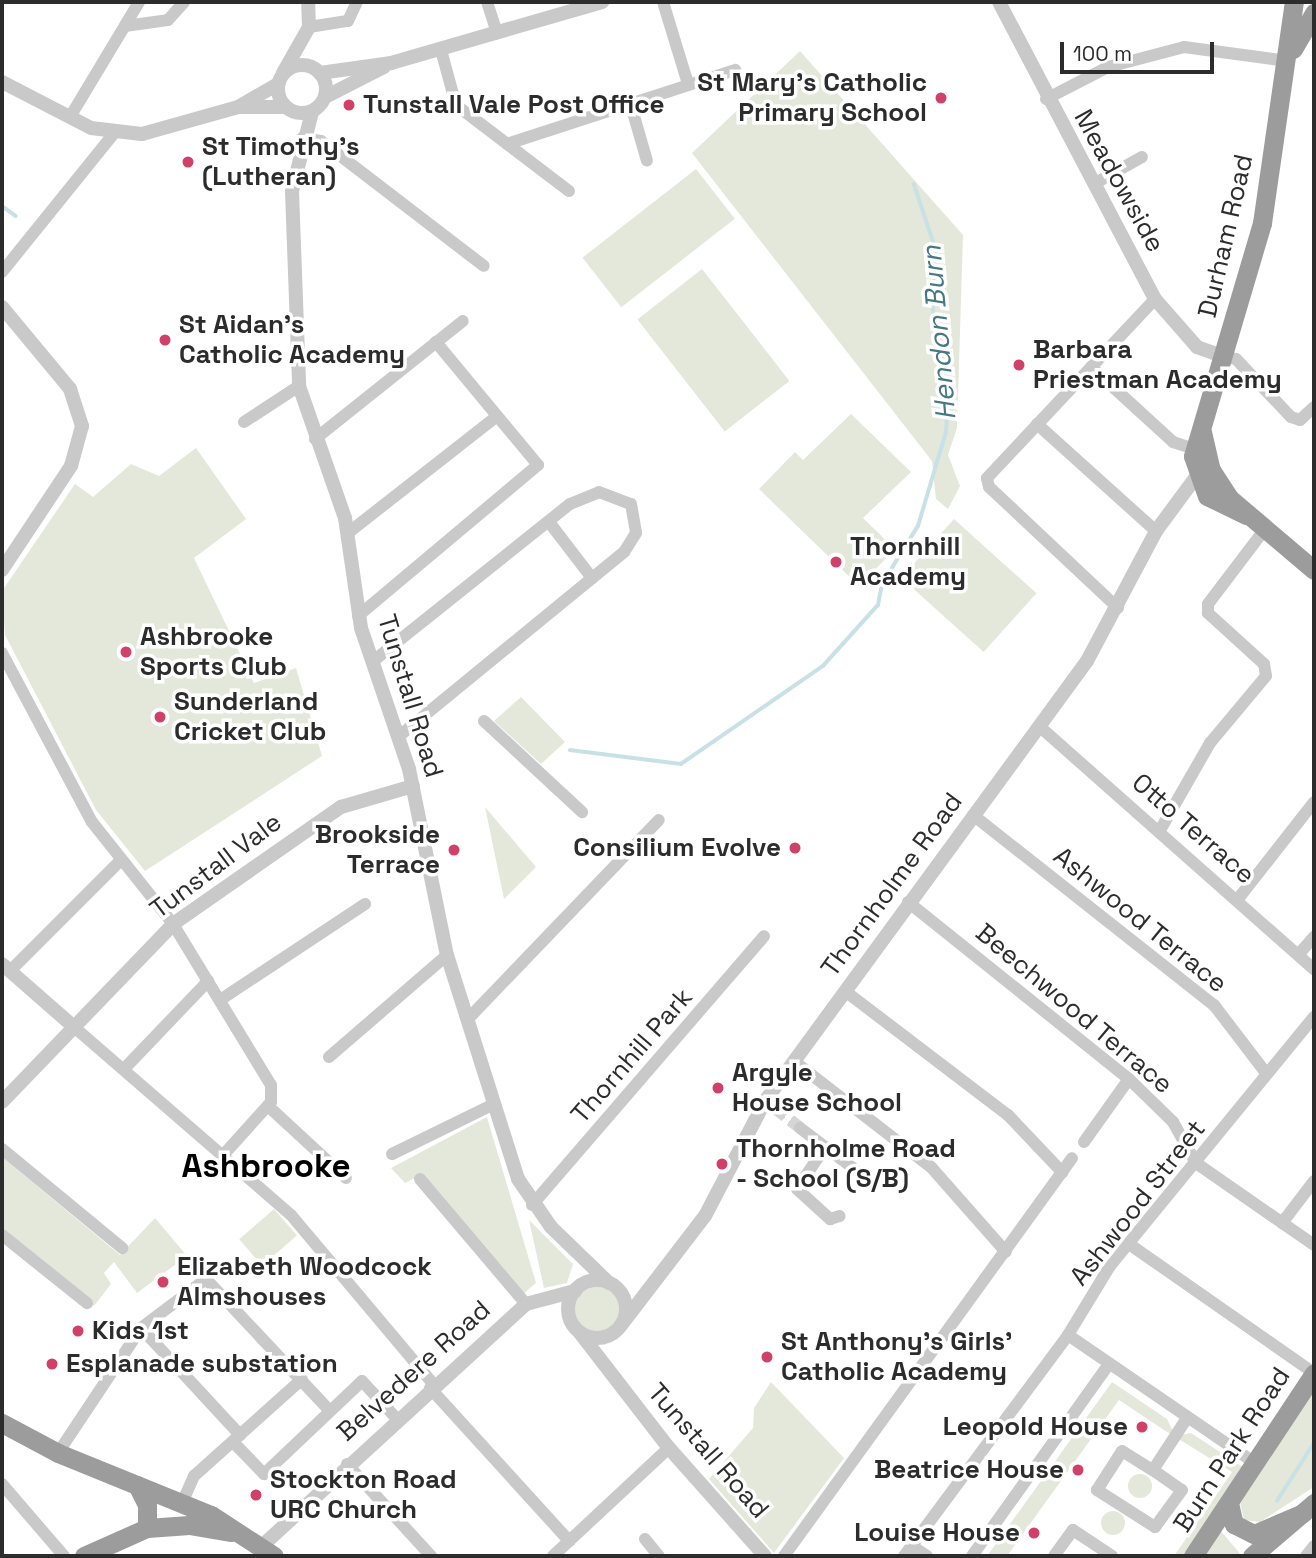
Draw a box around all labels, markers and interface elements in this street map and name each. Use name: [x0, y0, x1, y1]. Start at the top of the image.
scale bar: [1064, 28, 1218, 72]
text: 100 m: [1073, 40, 1132, 67]
place label: St Mary's Catholic Primary School: [697, 67, 927, 128]
place label: Tunstall Vale Post Office: [363, 89, 665, 121]
marker: St Mary's Catholic Primary School: [933, 90, 949, 106]
marker: Tunstall Vale Post Office: [341, 97, 357, 113]
street label: Meadowside: [1067, 104, 1171, 258]
place label: St Timothy's (Lutheran): [202, 131, 360, 192]
street label: Durham Road: [1192, 151, 1260, 321]
marker: St Timothy's (Lutheran): [180, 154, 196, 170]
water label: Hendon Burn: [914, 244, 962, 422]
place label: St Aidan's Catholic Academy: [179, 309, 405, 370]
marker: St Aidan's Catholic Academy: [157, 332, 173, 348]
place label: Barbara Priestman Academy: [1033, 334, 1282, 396]
marker: Barbara Priestman Academy: [1011, 357, 1027, 373]
place label: Thornhill Academy: [850, 531, 966, 592]
marker: Thornhill Academy: [828, 554, 844, 570]
street label: Tunstall Road: [370, 611, 450, 781]
place label: Ashbrooke Sports Club: [140, 621, 287, 682]
marker: Ashbrooke Sports Club: [118, 644, 134, 660]
place label: Sunderland Cricket Club: [174, 686, 326, 748]
marker: Sunderland Cricket Club: [152, 709, 168, 725]
street label: Otto Terrace: [1125, 767, 1261, 891]
street label: Thornholme Road: [815, 787, 969, 983]
street label: Tunstall Vale: [144, 806, 288, 926]
place label: Brookside Terrace: [315, 819, 440, 880]
place label: Consilium Evolve: [573, 832, 781, 864]
marker: Consilium Evolve: [787, 840, 803, 856]
street label: Ashwood Terrace: [1047, 840, 1233, 1000]
marker: Brookside Terrace: [446, 842, 462, 858]
street label: Beechwood Terrace: [969, 917, 1179, 1101]
street label: Thornhill Park: [565, 982, 699, 1130]
place label: Argyle House School: [732, 1057, 902, 1118]
marker: Argyle House School: [710, 1080, 726, 1096]
street label: Ashwood Street: [1064, 1114, 1212, 1292]
place label: Thornholme Road - School (S/B): [736, 1133, 956, 1194]
district label: Ashbrooke: [181, 1147, 351, 1187]
marker: Thornholme Road - School (S/B): [714, 1156, 730, 1172]
place label: Elizabeth Woodcock Almshouses: [177, 1251, 432, 1312]
marker: Elizabeth Woodcock Almshouses: [155, 1274, 171, 1290]
street label: Belvedere Road: [331, 1294, 497, 1448]
place label: Kids 1st: [92, 1315, 189, 1347]
marker: Kids 1st: [70, 1323, 86, 1339]
place label: St Anthony's Girls' Catholic Academy: [781, 1326, 1013, 1388]
place label: Esplanade substation: [66, 1348, 338, 1380]
marker: St Anthony's Girls' Catholic Academy: [759, 1349, 775, 1365]
marker: Esplanade substation: [44, 1356, 60, 1372]
street label: Burn Park Road: [1167, 1362, 1297, 1538]
street label: Tunstall Road: [641, 1377, 775, 1525]
place label: Leopold House: [943, 1411, 1128, 1443]
marker: Leopold House: [1134, 1419, 1150, 1435]
place label: Beatrice House: [874, 1454, 1064, 1486]
marker: Beatrice House: [1070, 1462, 1086, 1478]
place label: Stockton Road URC Church: [270, 1464, 457, 1526]
marker: Stockton Road URC Church: [248, 1487, 264, 1503]
place label: Louise House: [854, 1517, 1020, 1549]
marker: Louise House: [1026, 1525, 1042, 1541]

